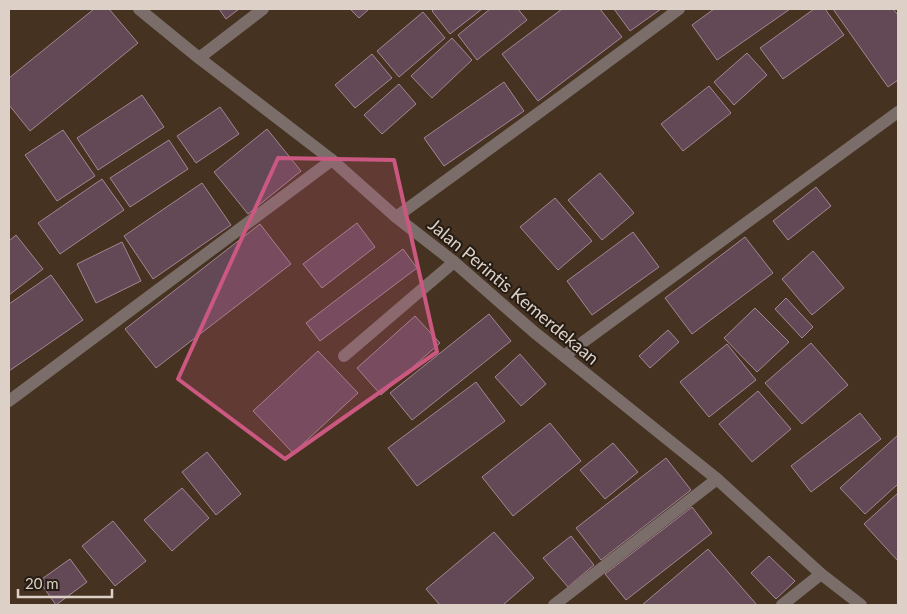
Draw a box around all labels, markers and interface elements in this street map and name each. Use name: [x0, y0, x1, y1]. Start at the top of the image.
street label: Jalan Perintis Kemerdekaan: [424, 213, 604, 369]
scale bar: [18, 566, 111, 598]
text: 20 m: [25, 574, 59, 592]

